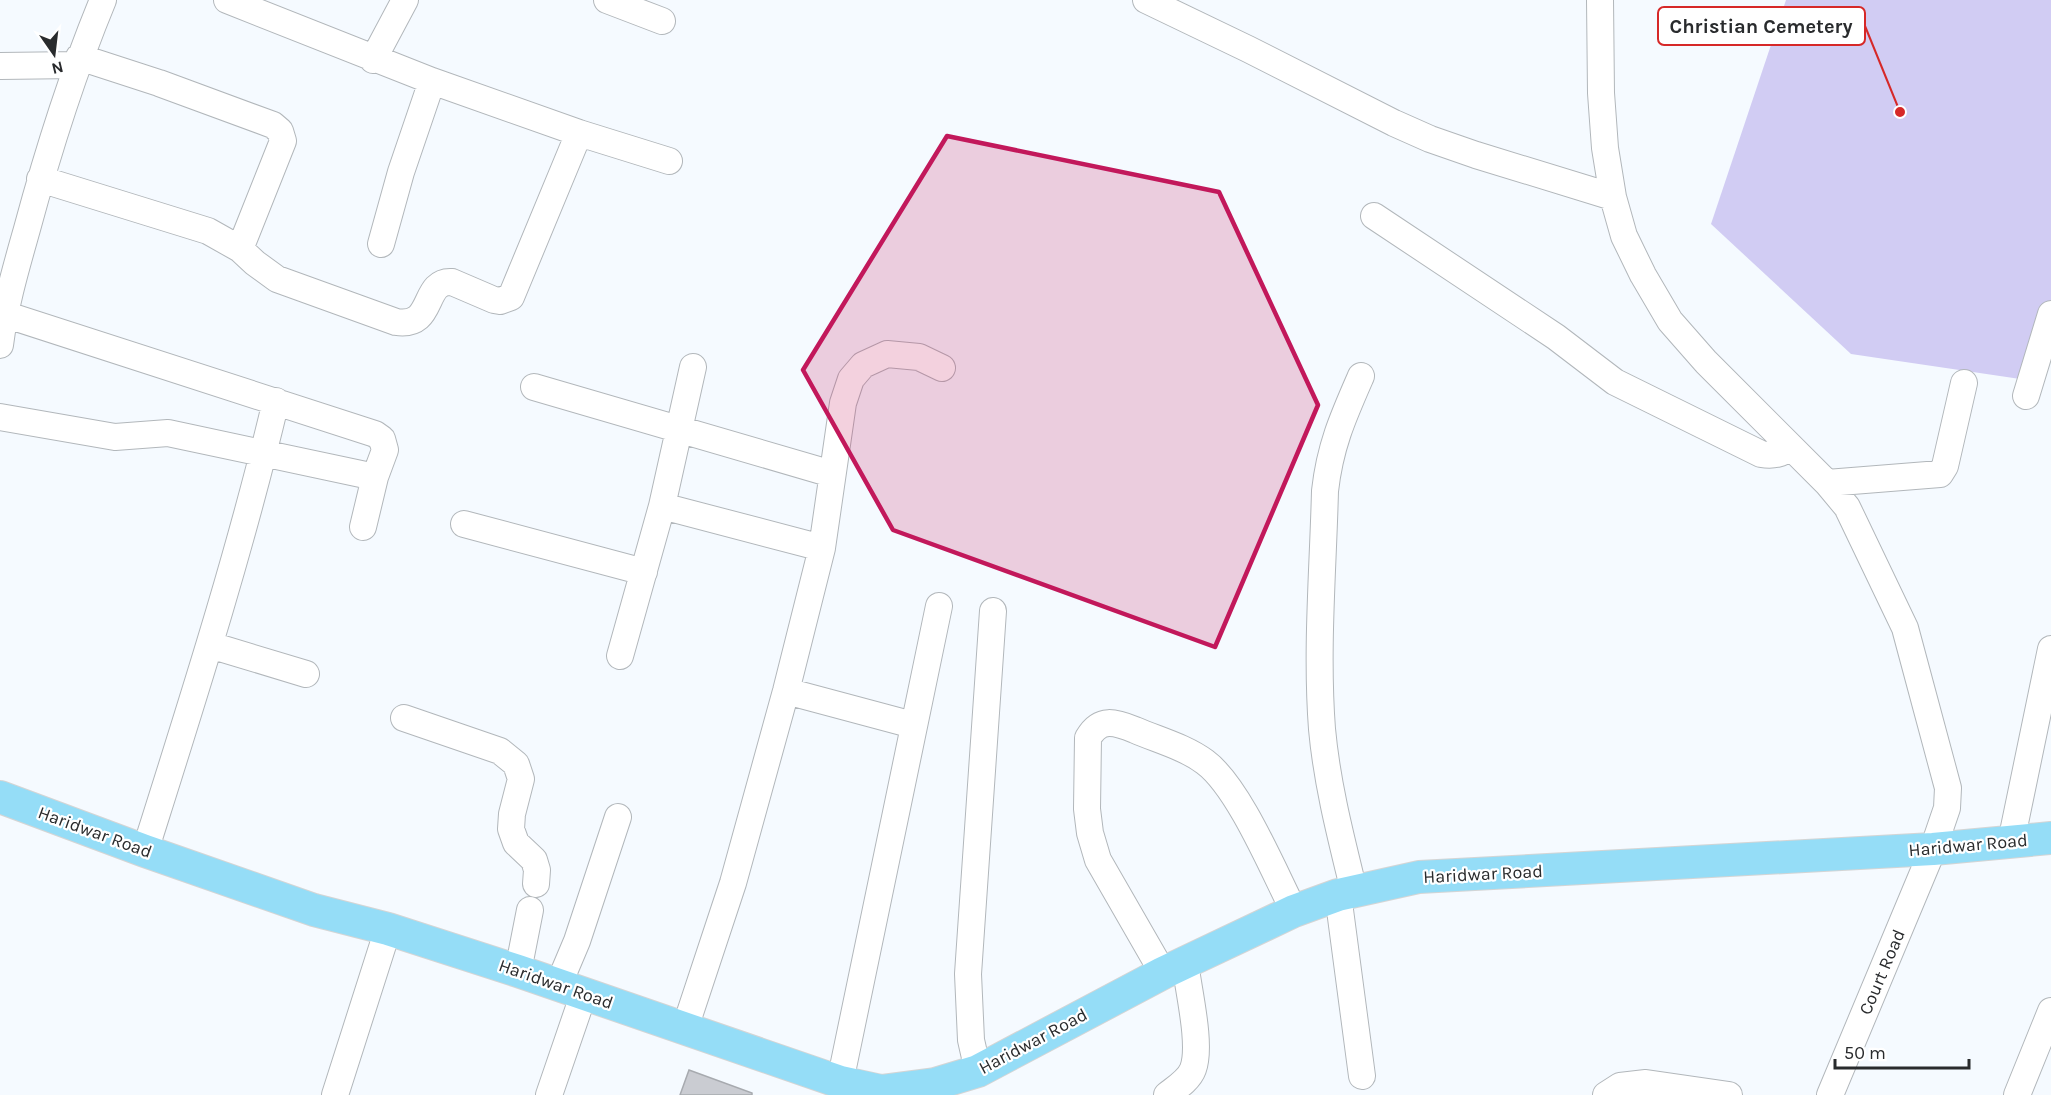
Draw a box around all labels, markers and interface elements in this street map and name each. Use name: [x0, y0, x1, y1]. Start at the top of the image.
callout: Christian Cemetery: [1658, 7, 1865, 45]
text: Christian Cemetery: [1669, 15, 1853, 38]
north arrow: [24, 24, 84, 84]
text: N: [50, 57, 65, 79]
street label: Haridwar Road: [35, 801, 155, 863]
street label: Haridwar Road: [1907, 829, 2029, 861]
street label: Haridwar Road: [1423, 860, 1543, 888]
street label: Court Road: [1854, 926, 1910, 1018]
street label: Haridwar Road: [496, 954, 616, 1014]
street label: Haridwar Road: [975, 1003, 1091, 1079]
scale bar: [1835, 1032, 1968, 1070]
text: 50 m: [1844, 1042, 1886, 1064]

